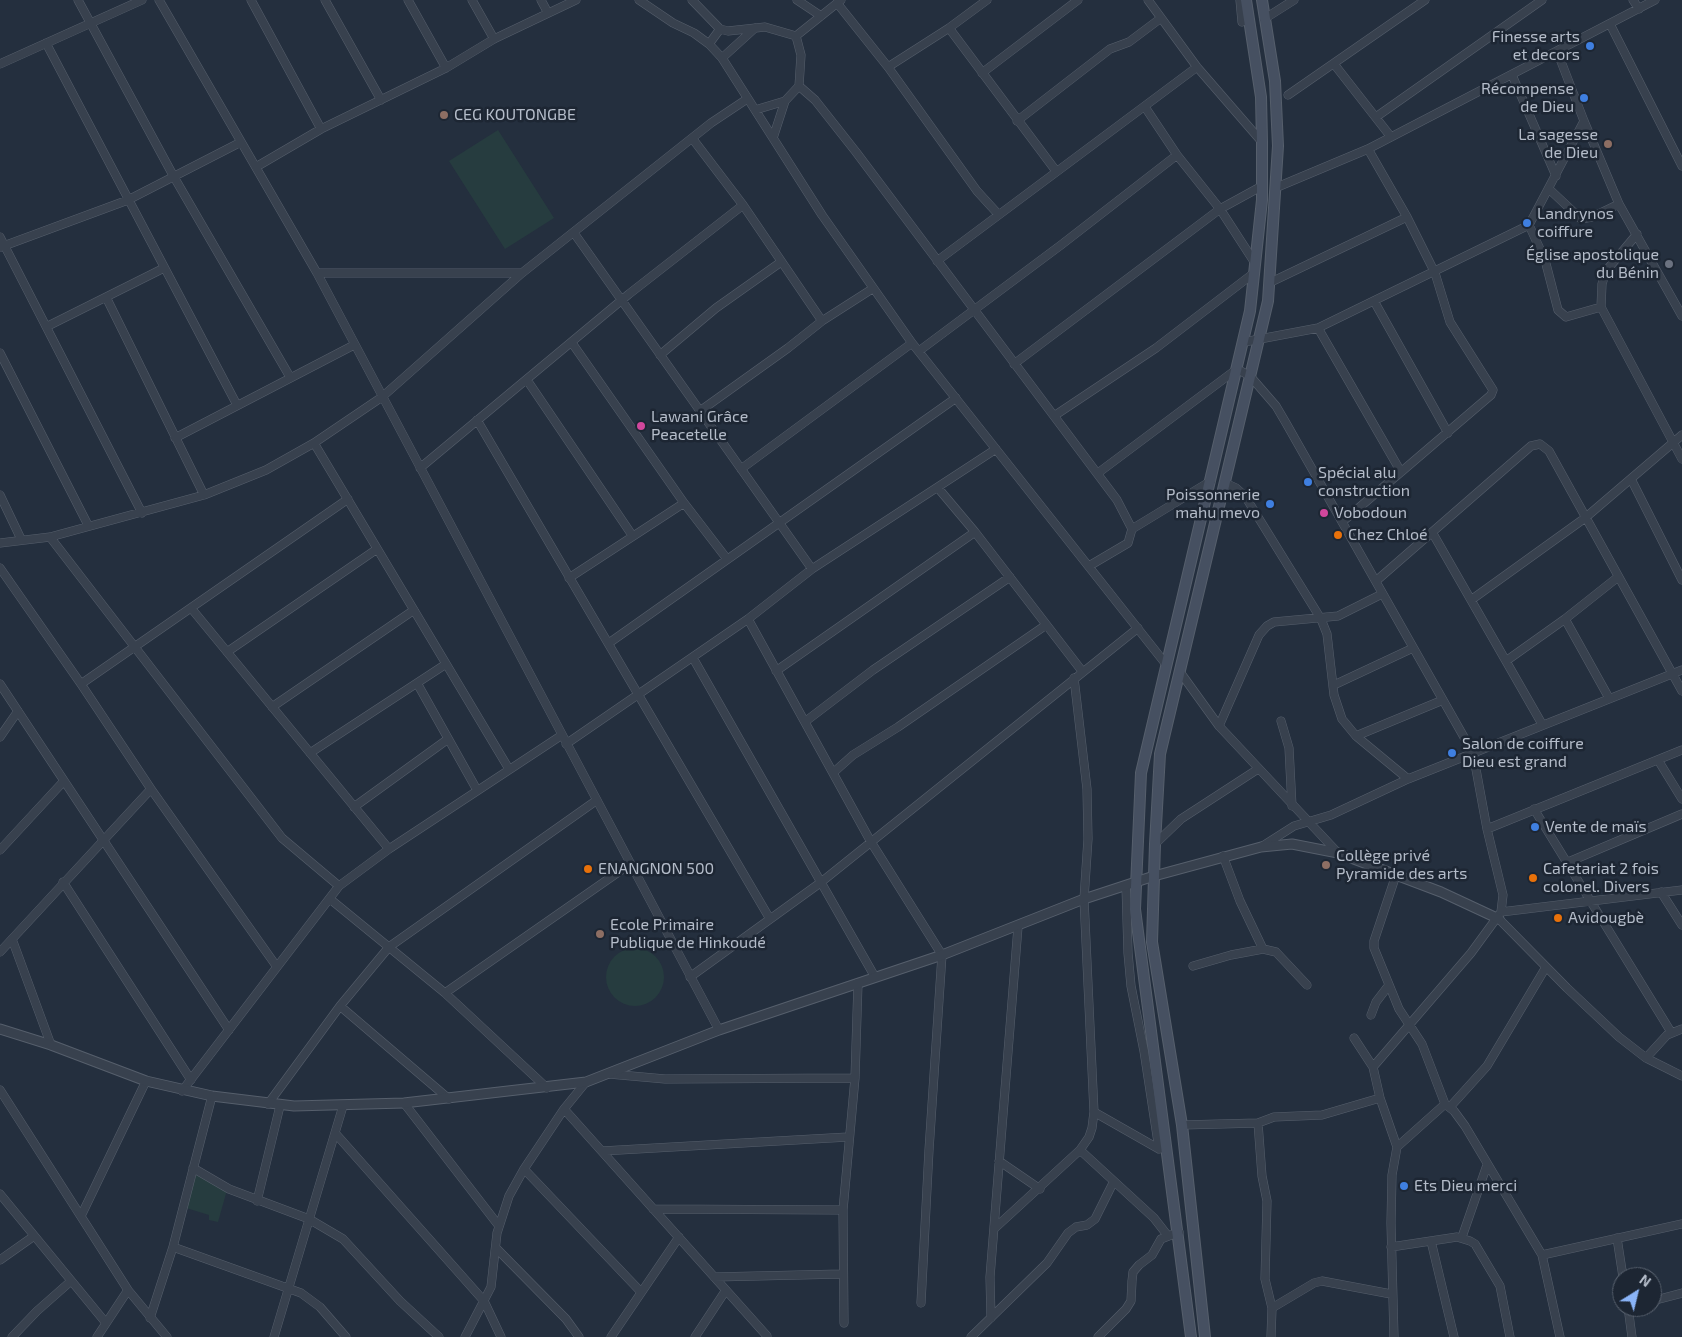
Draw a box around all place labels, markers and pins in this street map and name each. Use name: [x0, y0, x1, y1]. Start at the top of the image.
place label: Finesse arts et decors: [1492, 27, 1580, 65]
marker: Finesse arts et decors: [1584, 40, 1596, 52]
place label: Récompense de Dieu: [1481, 79, 1574, 117]
marker: Récompense de Dieu: [1578, 92, 1590, 104]
place label: CEG KOUTONGBE: [454, 105, 576, 125]
marker: CEG KOUTONGBE: [438, 109, 450, 121]
place label: La sagesse de Dieu: [1518, 125, 1598, 163]
marker: La sagesse de Dieu: [1602, 138, 1614, 150]
place label: Landrynos coiffure: [1537, 204, 1614, 242]
marker: Landrynos coiffure: [1521, 217, 1533, 229]
place label: Église apostolique du Bénin: [1526, 245, 1659, 283]
marker: Église apostolique du Bénin: [1663, 258, 1675, 270]
place label: Lawani Grâce Peacetelle: [651, 407, 748, 445]
marker: Lawani Grâce Peacetelle: [635, 420, 647, 432]
place label: Spécial alu construction: [1318, 463, 1410, 501]
marker: Spécial alu construction: [1302, 476, 1314, 488]
place label: Poissonnerie mahu mevo: [1166, 485, 1260, 523]
marker: Poissonnerie mahu mevo: [1264, 498, 1276, 510]
place label: Vobodoun: [1334, 503, 1407, 523]
marker: Vobodoun: [1318, 507, 1330, 519]
place label: Chez Chloé: [1348, 525, 1428, 545]
marker: Chez Chloé: [1332, 529, 1344, 541]
place label: Salon de coiffure Dieu est grand: [1462, 734, 1584, 772]
marker: Salon de coiffure Dieu est grand: [1446, 747, 1458, 759]
place label: Vente de maïs: [1545, 817, 1647, 837]
marker: Vente de maïs: [1529, 821, 1541, 833]
place label: Collège privé Pyramide des arts: [1336, 846, 1467, 884]
place label: ENANGNON 500: [598, 859, 714, 879]
marker: Collège privé Pyramide des arts: [1320, 859, 1332, 871]
place label: Cafetariat 2 fois colonel. Divers: [1543, 859, 1659, 897]
marker: ENANGNON 500: [582, 863, 594, 875]
marker: Cafetariat 2 fois colonel. Divers: [1527, 872, 1539, 884]
place label: Avidougbè: [1568, 908, 1644, 928]
marker: Avidougbè: [1552, 912, 1564, 924]
place label: Ecole Primaire Publique de Hinkoudé: [610, 915, 766, 953]
marker: Ecole Primaire Publique de Hinkoudé: [594, 928, 606, 940]
place label: Ets Dieu merci: [1414, 1176, 1517, 1196]
marker: Ets Dieu merci: [1398, 1180, 1410, 1192]

